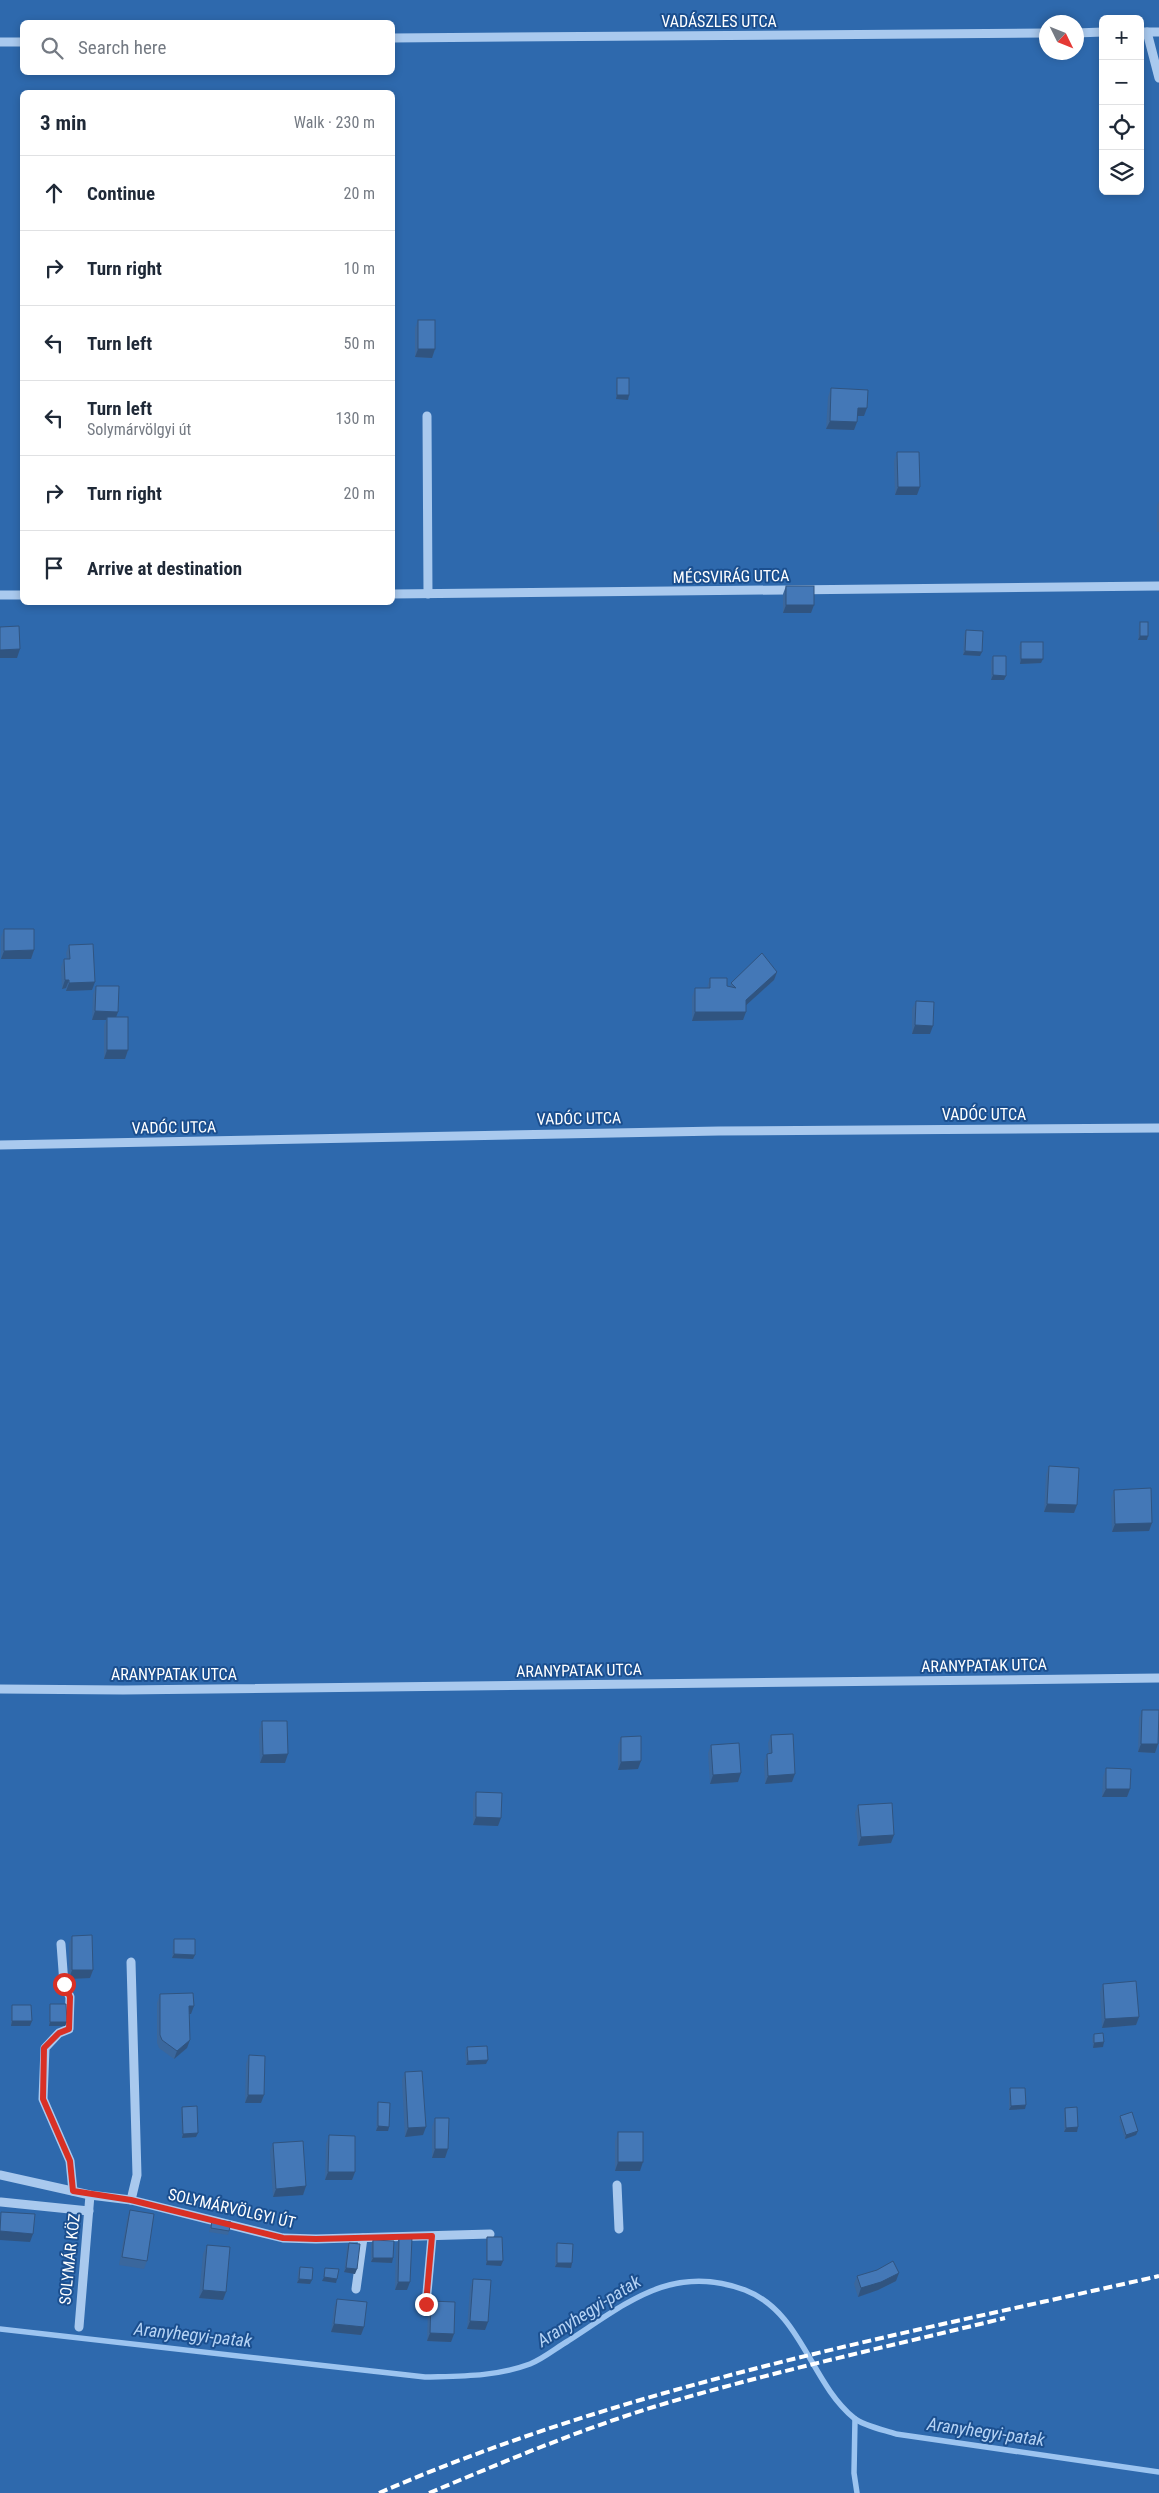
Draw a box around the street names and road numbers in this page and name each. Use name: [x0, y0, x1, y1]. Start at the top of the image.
street label: VADÁSZLES UTCA: [661, 12, 777, 31]
street label: MÉCSVIRÁG UTCA: [673, 566, 789, 587]
street label: VADÓC UTCA: [942, 1104, 1026, 1124]
street label: VADÓC UTCA: [537, 1107, 621, 1129]
street label: VADÓC UTCA: [132, 1116, 216, 1138]
street label: ARANYPATAK UTCA: [921, 1655, 1047, 1676]
street label: ARANYPATAK UTCA: [516, 1660, 642, 1681]
street label: ARANYPATAK UTCA: [111, 1665, 237, 1684]
street label: SOLYMÁRVÖLGYI ÚT: [166, 2185, 297, 2232]
street label: SOLYMÁR KÖZ: [55, 2212, 84, 2306]

